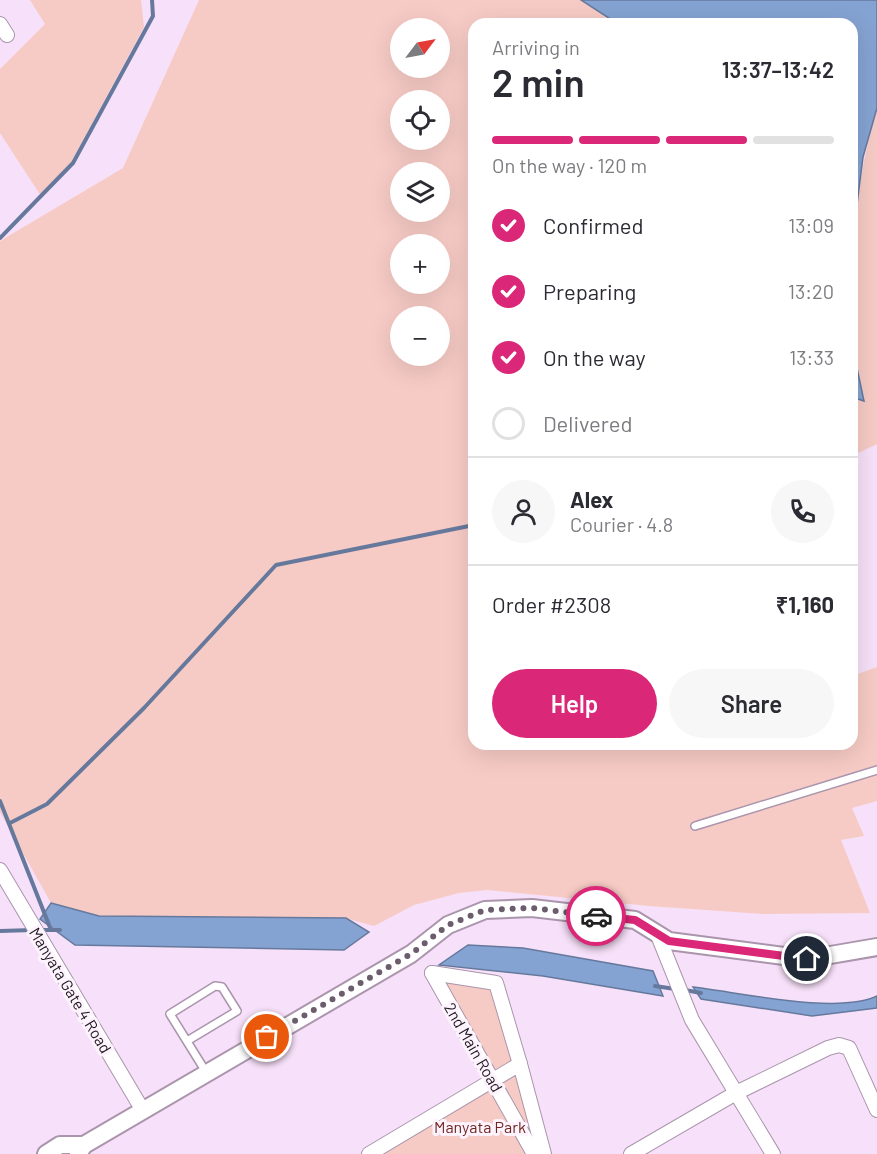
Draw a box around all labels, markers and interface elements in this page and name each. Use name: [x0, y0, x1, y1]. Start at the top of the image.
north arrow: [390, 18, 450, 78]
map controls: [390, 18, 450, 366]
text: Arriving in: [492, 35, 580, 59]
text: 13:37–13:42: [722, 56, 834, 82]
text: 2 min: [492, 58, 585, 105]
button: locate: [390, 90, 450, 150]
text: On the way · 120 m: [492, 153, 647, 177]
button: layers: [390, 162, 450, 222]
icon: check: [492, 209, 525, 242]
text: Confirmed: [543, 212, 643, 238]
text: 13:09: [788, 213, 834, 237]
button: +: [390, 234, 450, 294]
icon: check: [492, 275, 525, 308]
text: Preparing: [543, 278, 636, 304]
text: 13:20: [788, 279, 834, 303]
button: −: [390, 306, 450, 366]
icon: check: [492, 341, 525, 374]
text: On the way: [543, 344, 646, 370]
text: 13:33: [789, 345, 834, 369]
text: Delivered: [543, 410, 632, 436]
button: person: [492, 480, 555, 543]
button: phone: [771, 480, 834, 543]
text: Alex: [570, 486, 613, 512]
text: Courier · 4.8: [570, 512, 673, 536]
text: Order #2308: [492, 591, 611, 617]
text: ₹1,160: [776, 591, 834, 617]
button: Help: [492, 669, 657, 738]
button: Share: [669, 669, 834, 738]
courier: [566, 886, 626, 946]
icon: car: [580, 900, 613, 933]
street label: Manyata Gate 4 Road: [26, 924, 116, 1056]
pin: [781, 933, 832, 984]
icon: home: [790, 942, 823, 975]
street label: 2nd Main Road: [441, 999, 507, 1095]
pin: [241, 1011, 292, 1062]
icon: bag: [250, 1020, 283, 1053]
park label: Manyata Park: [434, 1117, 526, 1136]

